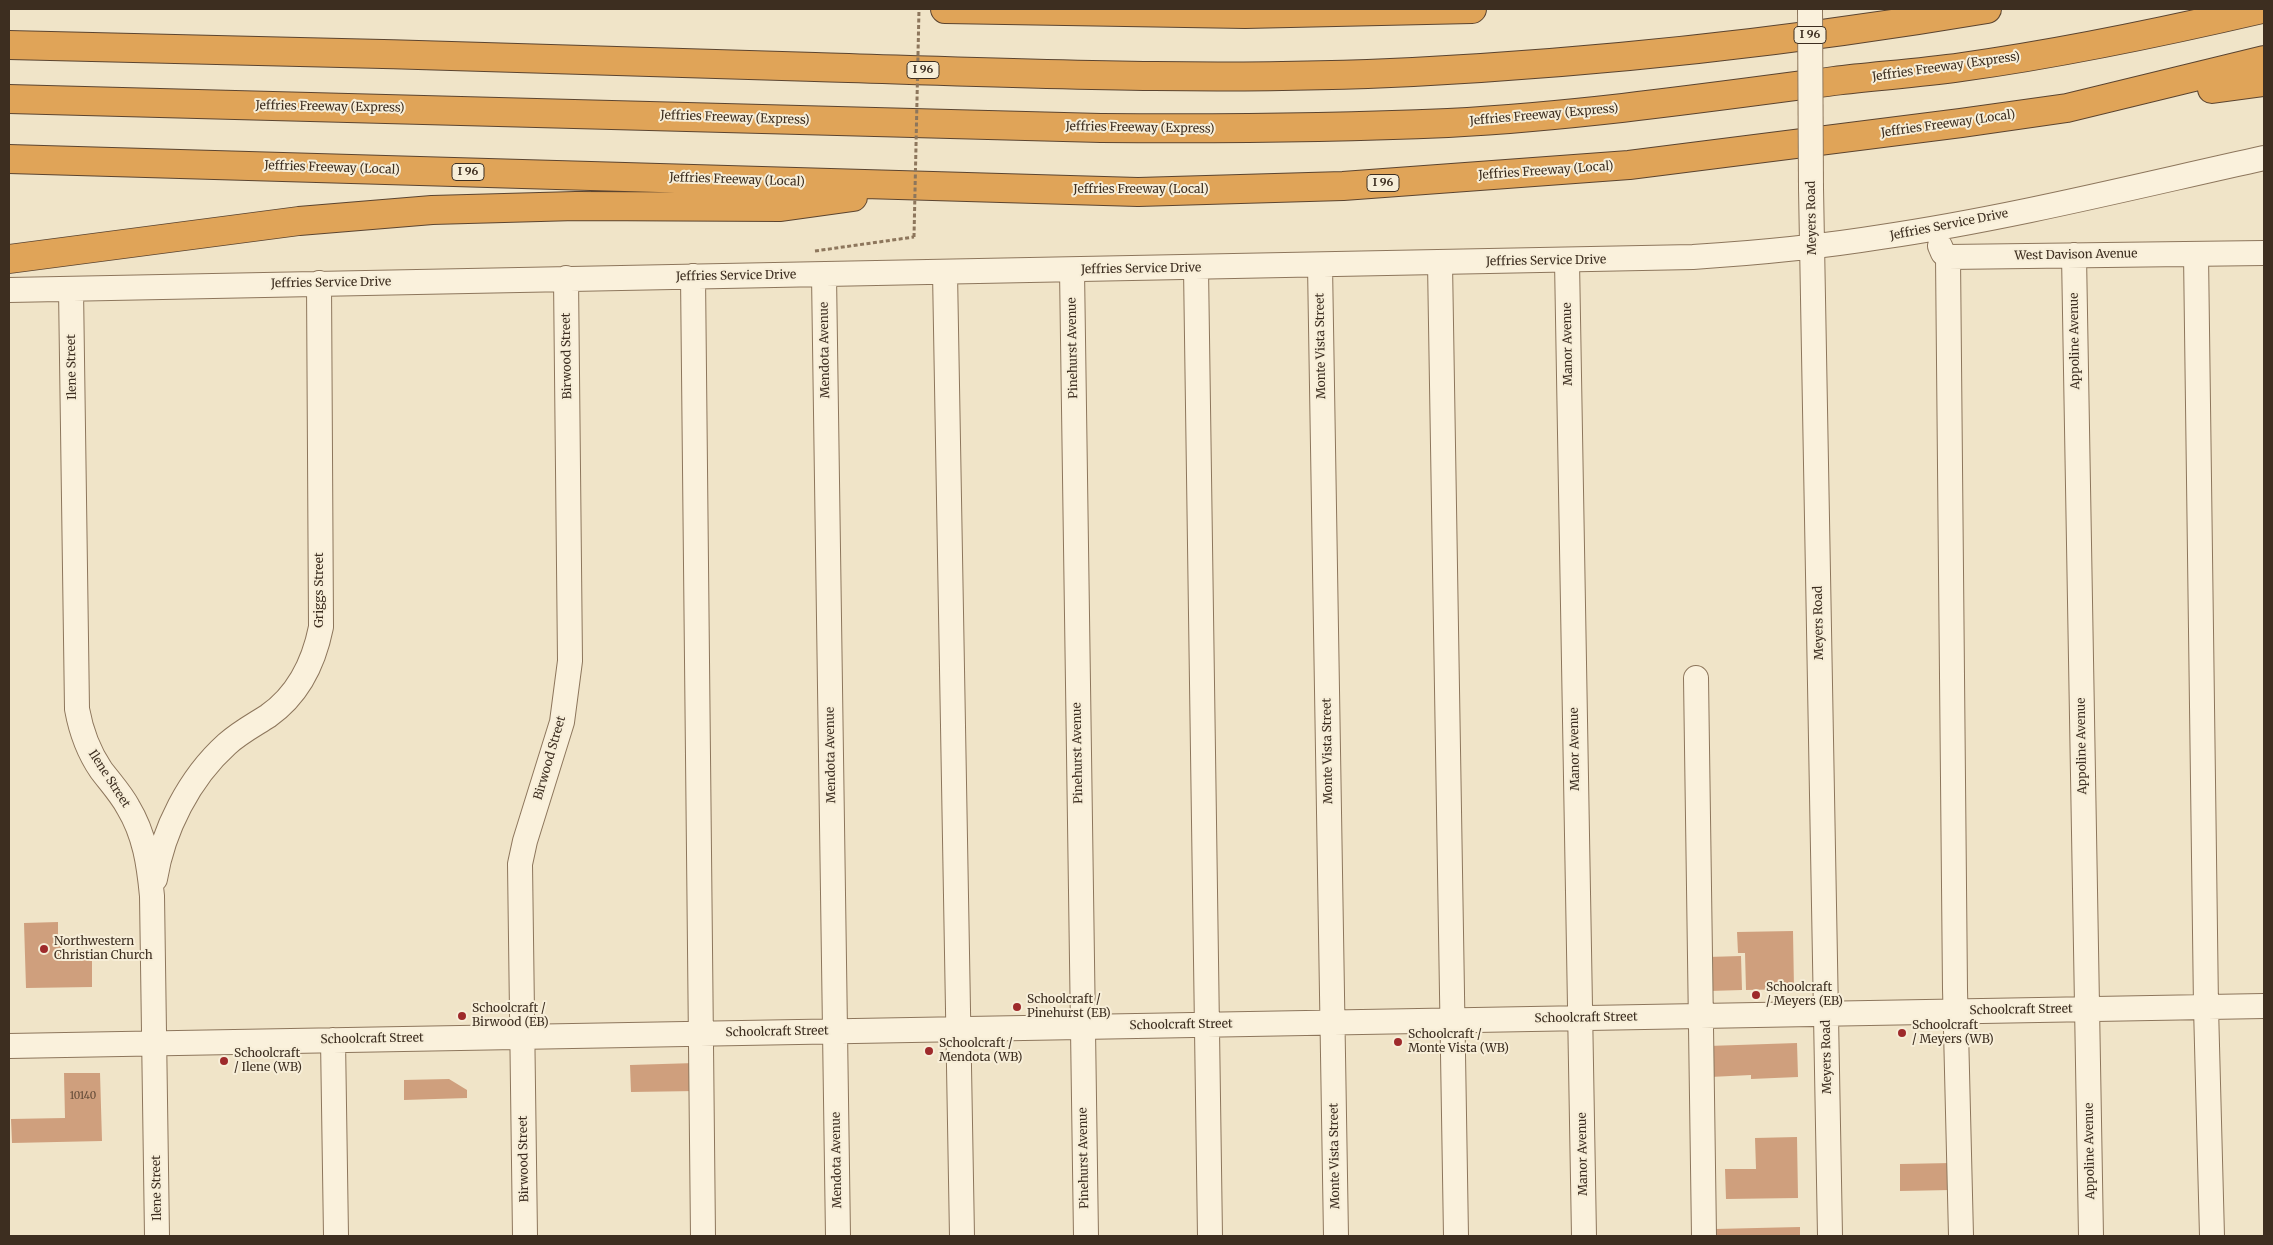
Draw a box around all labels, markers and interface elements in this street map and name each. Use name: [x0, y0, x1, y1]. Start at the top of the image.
road number: I 96: [1794, 26, 1826, 44]
street label: Jeffries Freeway (Express): [1871, 49, 2021, 85]
road number: I 96: [907, 62, 939, 78]
street label: Jeffries Freeway (Express): [255, 98, 405, 116]
street label: Jeffries Freeway (Express): [1469, 101, 1619, 129]
street label: Jeffries Freeway (Local): [1880, 107, 2016, 141]
street label: Jeffries Freeway (Express): [660, 108, 810, 128]
street label: Jeffries Freeway (Express): [1065, 119, 1215, 137]
street label: Jeffries Freeway (Local): [264, 158, 400, 178]
street label: Jeffries Freeway (Local): [1478, 159, 1614, 183]
road number: I 96: [452, 163, 484, 180]
street label: Jeffries Freeway (Local): [669, 170, 805, 190]
road number: I 96: [1367, 174, 1399, 192]
street label: Meyers Road: [1804, 181, 1820, 255]
street label: Jeffries Freeway (Local): [1073, 183, 1209, 197]
street label: Jeffries Service Drive: [1889, 206, 2009, 244]
street label: West Davison Avenue: [2014, 247, 2138, 263]
street label: Jeffries Service Drive: [1486, 253, 1606, 269]
street label: Jeffries Service Drive: [1081, 261, 1201, 277]
street label: Jeffries Service Drive: [676, 268, 796, 284]
street label: Jeffries Service Drive: [271, 275, 391, 291]
street label: Appoline Avenue: [2067, 292, 2083, 390]
street label: Monte Vista Street: [1313, 293, 1329, 399]
street label: Pinehurst Avenue: [1065, 297, 1081, 399]
street label: Mendota Avenue: [817, 302, 833, 398]
street label: Manor Avenue: [1560, 302, 1576, 386]
street label: Birwood Street: [559, 313, 575, 399]
street label: Ilene Street: [64, 334, 80, 400]
street label: Griggs Street: [313, 552, 327, 628]
street label: Meyers Road: [1811, 586, 1827, 660]
street label: Appoline Avenue: [2074, 697, 2090, 795]
street label: Monte Vista Street: [1320, 698, 1336, 804]
street label: Pinehurst Avenue: [1070, 702, 1086, 804]
street label: Mendota Avenue: [823, 707, 839, 803]
street label: Manor Avenue: [1567, 707, 1583, 791]
street label: Birwood Street: [531, 714, 569, 802]
street label: Ilene Street: [85, 747, 133, 811]
place label: Northwestern Christian Church: [54, 935, 153, 963]
marker: Northwestern Christian Church: [38, 943, 50, 955]
place label: Schoolcraft / Meyers (EB): [1766, 981, 1843, 1009]
marker: Schoolcraft / Meyers (EB): [1750, 989, 1762, 1001]
place label: Schoolcraft / Pinehurst (EB): [1027, 993, 1111, 1021]
marker: Schoolcraft / Pinehurst (EB): [1011, 1001, 1023, 1013]
place label: Schoolcraft / Birwood (EB): [472, 1002, 549, 1030]
street label: Schoolcraft Street: [1969, 1002, 2073, 1018]
marker: Schoolcraft / Birwood (EB): [456, 1010, 468, 1022]
street label: Schoolcraft Street: [1534, 1010, 1638, 1026]
street label: Schoolcraft Street: [1129, 1017, 1233, 1033]
place label: Schoolcraft / Meyers (WB): [1912, 1019, 1994, 1047]
street label: Meyers Road: [1819, 1020, 1835, 1094]
street label: Schoolcraft Street: [725, 1024, 829, 1040]
marker: Schoolcraft / Meyers (WB): [1896, 1027, 1908, 1039]
place label: Schoolcraft / Monte Vista (WB): [1408, 1028, 1509, 1056]
street label: Schoolcraft Street: [320, 1031, 424, 1047]
marker: Schoolcraft / Monte Vista (WB): [1392, 1036, 1404, 1048]
place label: Schoolcraft / Mendota (WB): [939, 1037, 1022, 1065]
marker: Schoolcraft / Mendota (WB): [923, 1045, 935, 1057]
place label: Schoolcraft / Ilene (WB): [234, 1047, 302, 1075]
marker: Schoolcraft / Ilene (WB): [218, 1055, 230, 1067]
house number: 10140: [70, 1090, 96, 1102]
street label: Appoline Avenue: [2082, 1102, 2098, 1200]
street label: Monte Vista Street: [1327, 1103, 1343, 1209]
street label: Pinehurst Avenue: [1076, 1107, 1092, 1209]
street label: Mendota Avenue: [829, 1112, 845, 1208]
street label: Manor Avenue: [1575, 1112, 1591, 1196]
street label: Birwood Street: [516, 1116, 532, 1202]
street label: Ilene Street: [149, 1155, 165, 1221]

